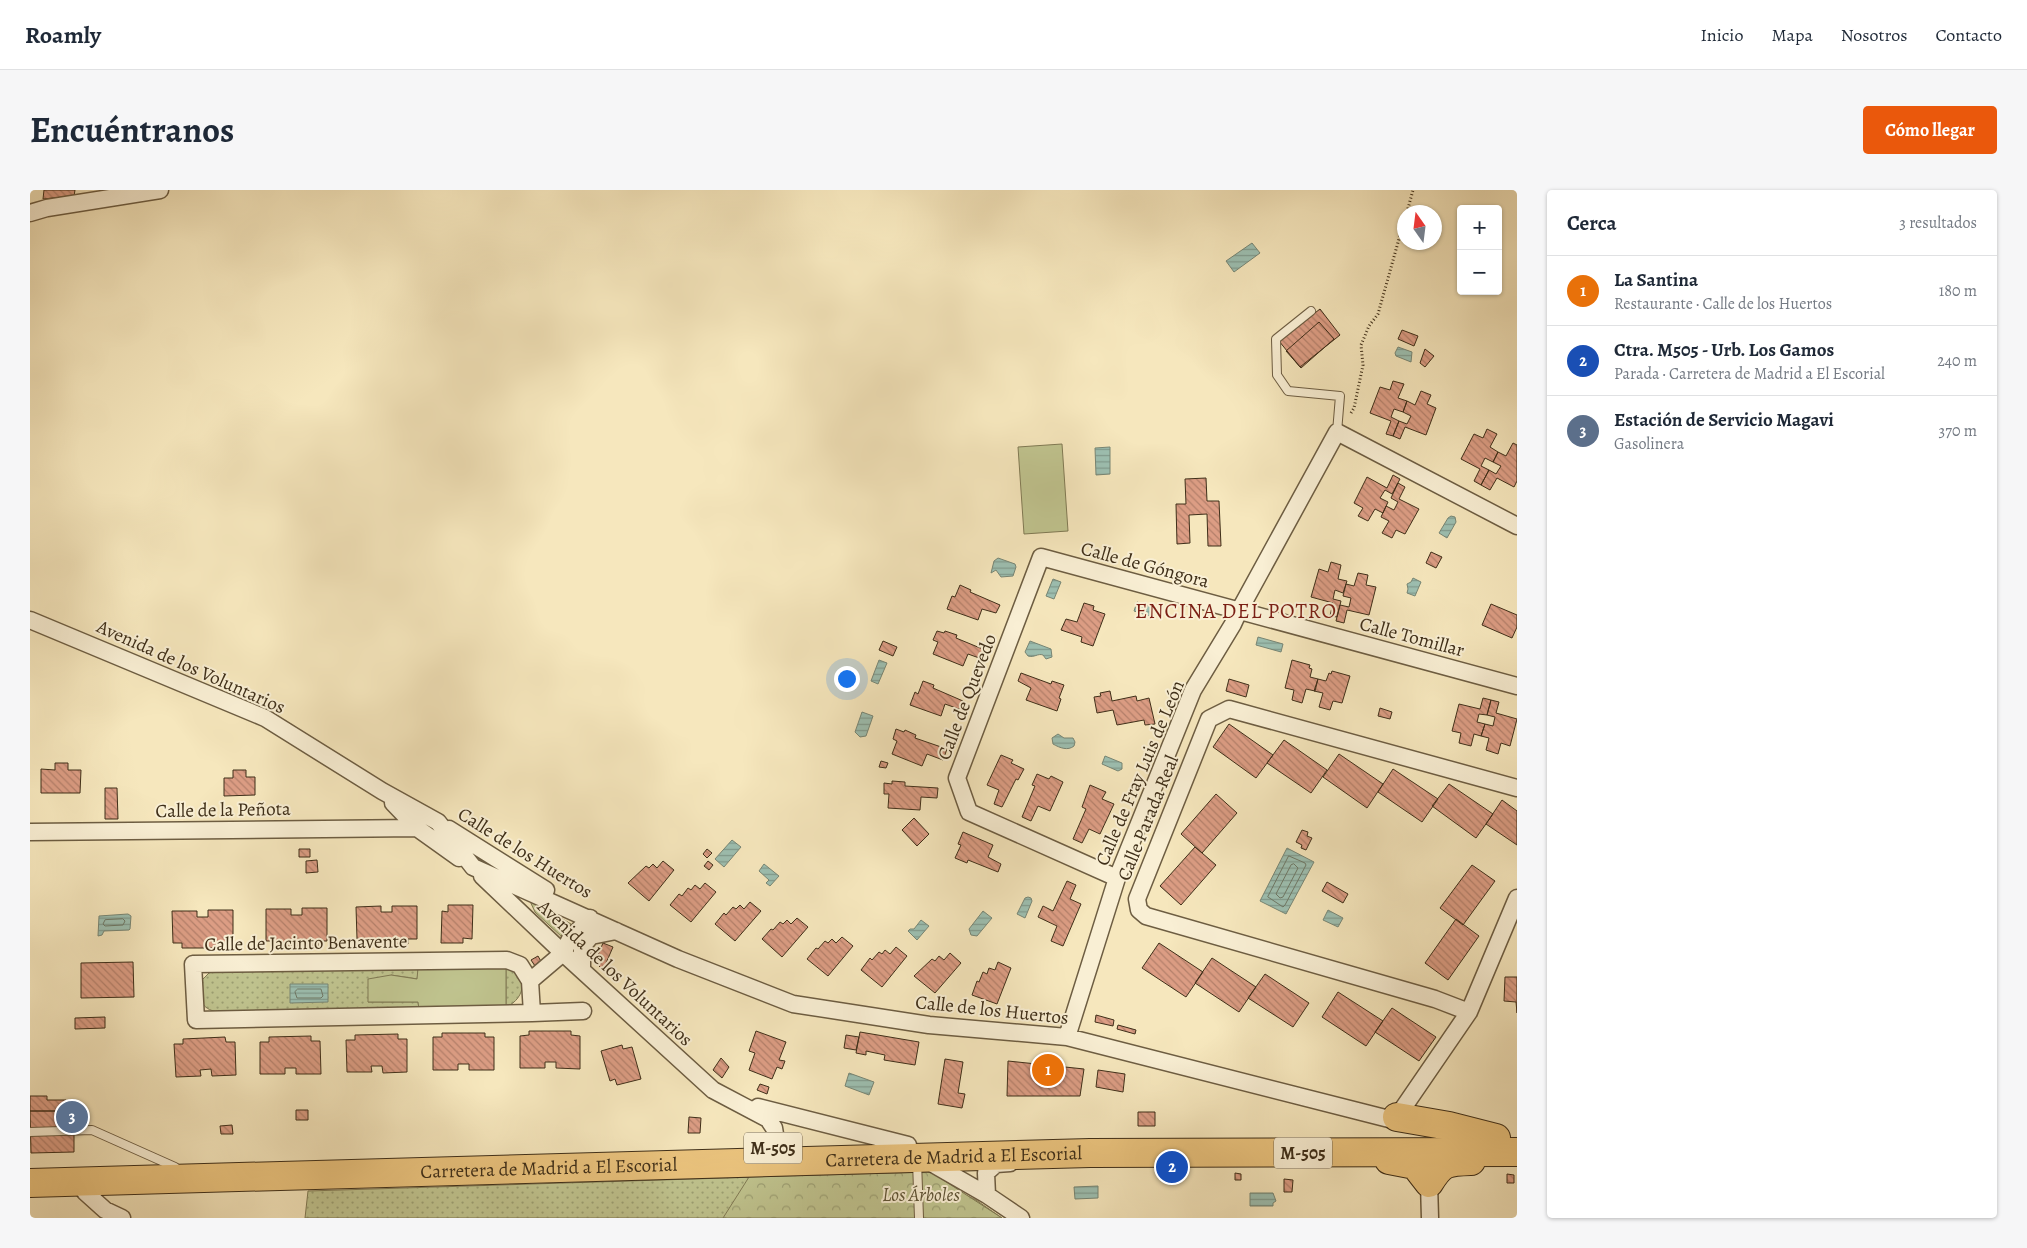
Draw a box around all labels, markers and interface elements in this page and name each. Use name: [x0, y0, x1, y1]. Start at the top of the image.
text: Roamly: [25, 19, 101, 51]
text: Inicio: [1700, 23, 1743, 47]
text: Mapa: [1771, 23, 1813, 47]
text: Nosotros: [1841, 23, 1907, 47]
text: Contacto: [1935, 23, 2002, 47]
text: Encuéntranos: [30, 106, 234, 154]
button: Cómo llegar: [1863, 106, 1997, 154]
north arrow: [1397, 205, 1442, 250]
map controls: [1457, 205, 1502, 295]
button: +: [1457, 205, 1502, 250]
text: Cerca: [1567, 209, 1617, 237]
text: 3 resultados: [1899, 212, 1977, 234]
button: −: [1457, 250, 1502, 295]
text: La Santina: [1614, 267, 1698, 293]
text: 1: [1580, 280, 1586, 302]
text: 180 m: [1939, 280, 1977, 302]
text: Restaurante · Calle de los Huertos: [1614, 293, 1832, 315]
text: Ctra. M505 - Urb. Los Gamos: [1614, 337, 1834, 363]
text: 2: [1579, 350, 1587, 372]
text: 240 m: [1937, 350, 1977, 372]
text: Parada · Carretera de Madrid a El Escorial: [1614, 363, 1885, 385]
text: Estación de Servicio Magavi: [1614, 407, 1834, 433]
text: 3: [1580, 420, 1586, 442]
text: 370 m: [1939, 420, 1977, 442]
text: Gasolinera: [1614, 433, 1684, 455]
street label: Calle de Góngora: [1078, 535, 1212, 595]
district label: ENCINA DEL POTRO: [1135, 597, 1337, 625]
street label: Calle Tomillar: [1357, 611, 1467, 663]
street label: Avenida de los Voluntarios: [92, 613, 289, 720]
street label: Calle de Quevedo: [931, 630, 1003, 764]
your location: [834, 666, 860, 692]
street label: Calle de Fray Luis de León: [1089, 676, 1191, 870]
street label: Calle Parada Real: [1111, 751, 1185, 885]
street label: Calle de la Peñota: [155, 796, 291, 824]
street label: Calle de los Huertos: [453, 801, 597, 905]
street label: Avenida de los Voluntarios: [531, 893, 698, 1052]
street label: Calle de Jacinto Benavente: [204, 928, 408, 958]
street label: Calle de los Huertos: [914, 989, 1070, 1031]
pin: 1: [1032, 1051, 1064, 1089]
pin: 3: [56, 1098, 88, 1136]
road number: M-505: [744, 1132, 802, 1164]
road number: M-505: [1274, 1138, 1332, 1168]
street label: Carretera de Madrid a El Escorial: [825, 1140, 1083, 1173]
pin: 2: [1156, 1148, 1188, 1186]
street label: Carretera de Madrid a El Escorial: [420, 1152, 678, 1185]
park label: Los Árboles: [882, 1182, 960, 1208]

